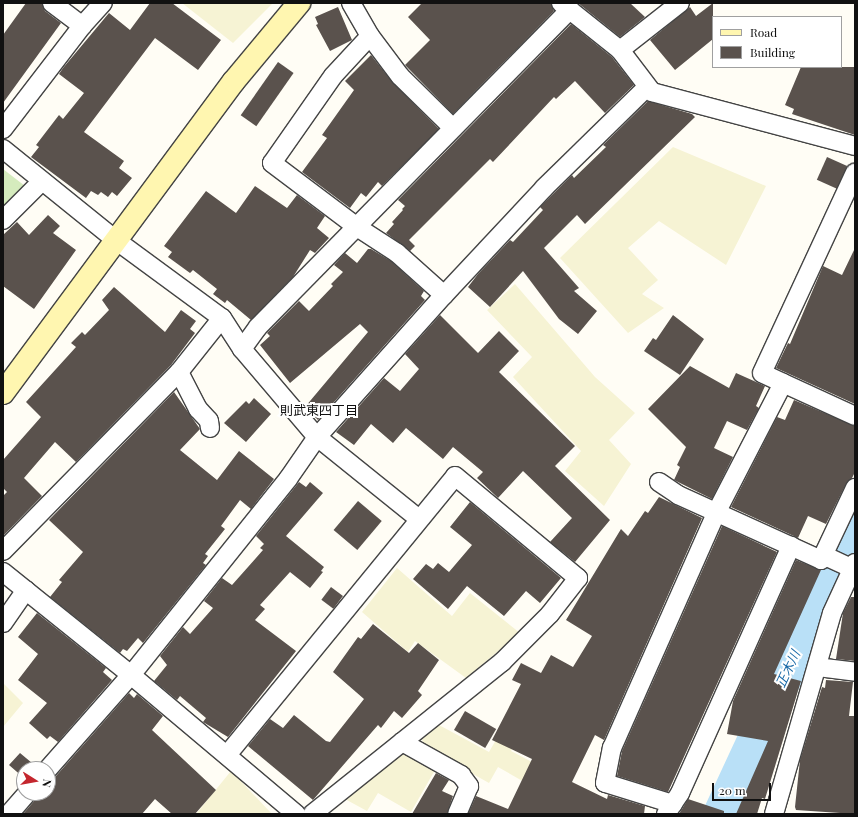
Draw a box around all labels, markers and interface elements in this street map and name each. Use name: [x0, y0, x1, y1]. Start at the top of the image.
legend: [712, 16, 842, 68]
text: Road: [750, 24, 777, 40]
text: Building: [750, 44, 795, 60]
district label: 則武東四丁目: [280, 402, 358, 418]
water label: 正木川: [773, 648, 803, 690]
north arrow: [16, 761, 56, 801]
scale bar: [714, 775, 773, 801]
text: N: [39, 778, 55, 789]
text: 20 m: [719, 782, 746, 798]

